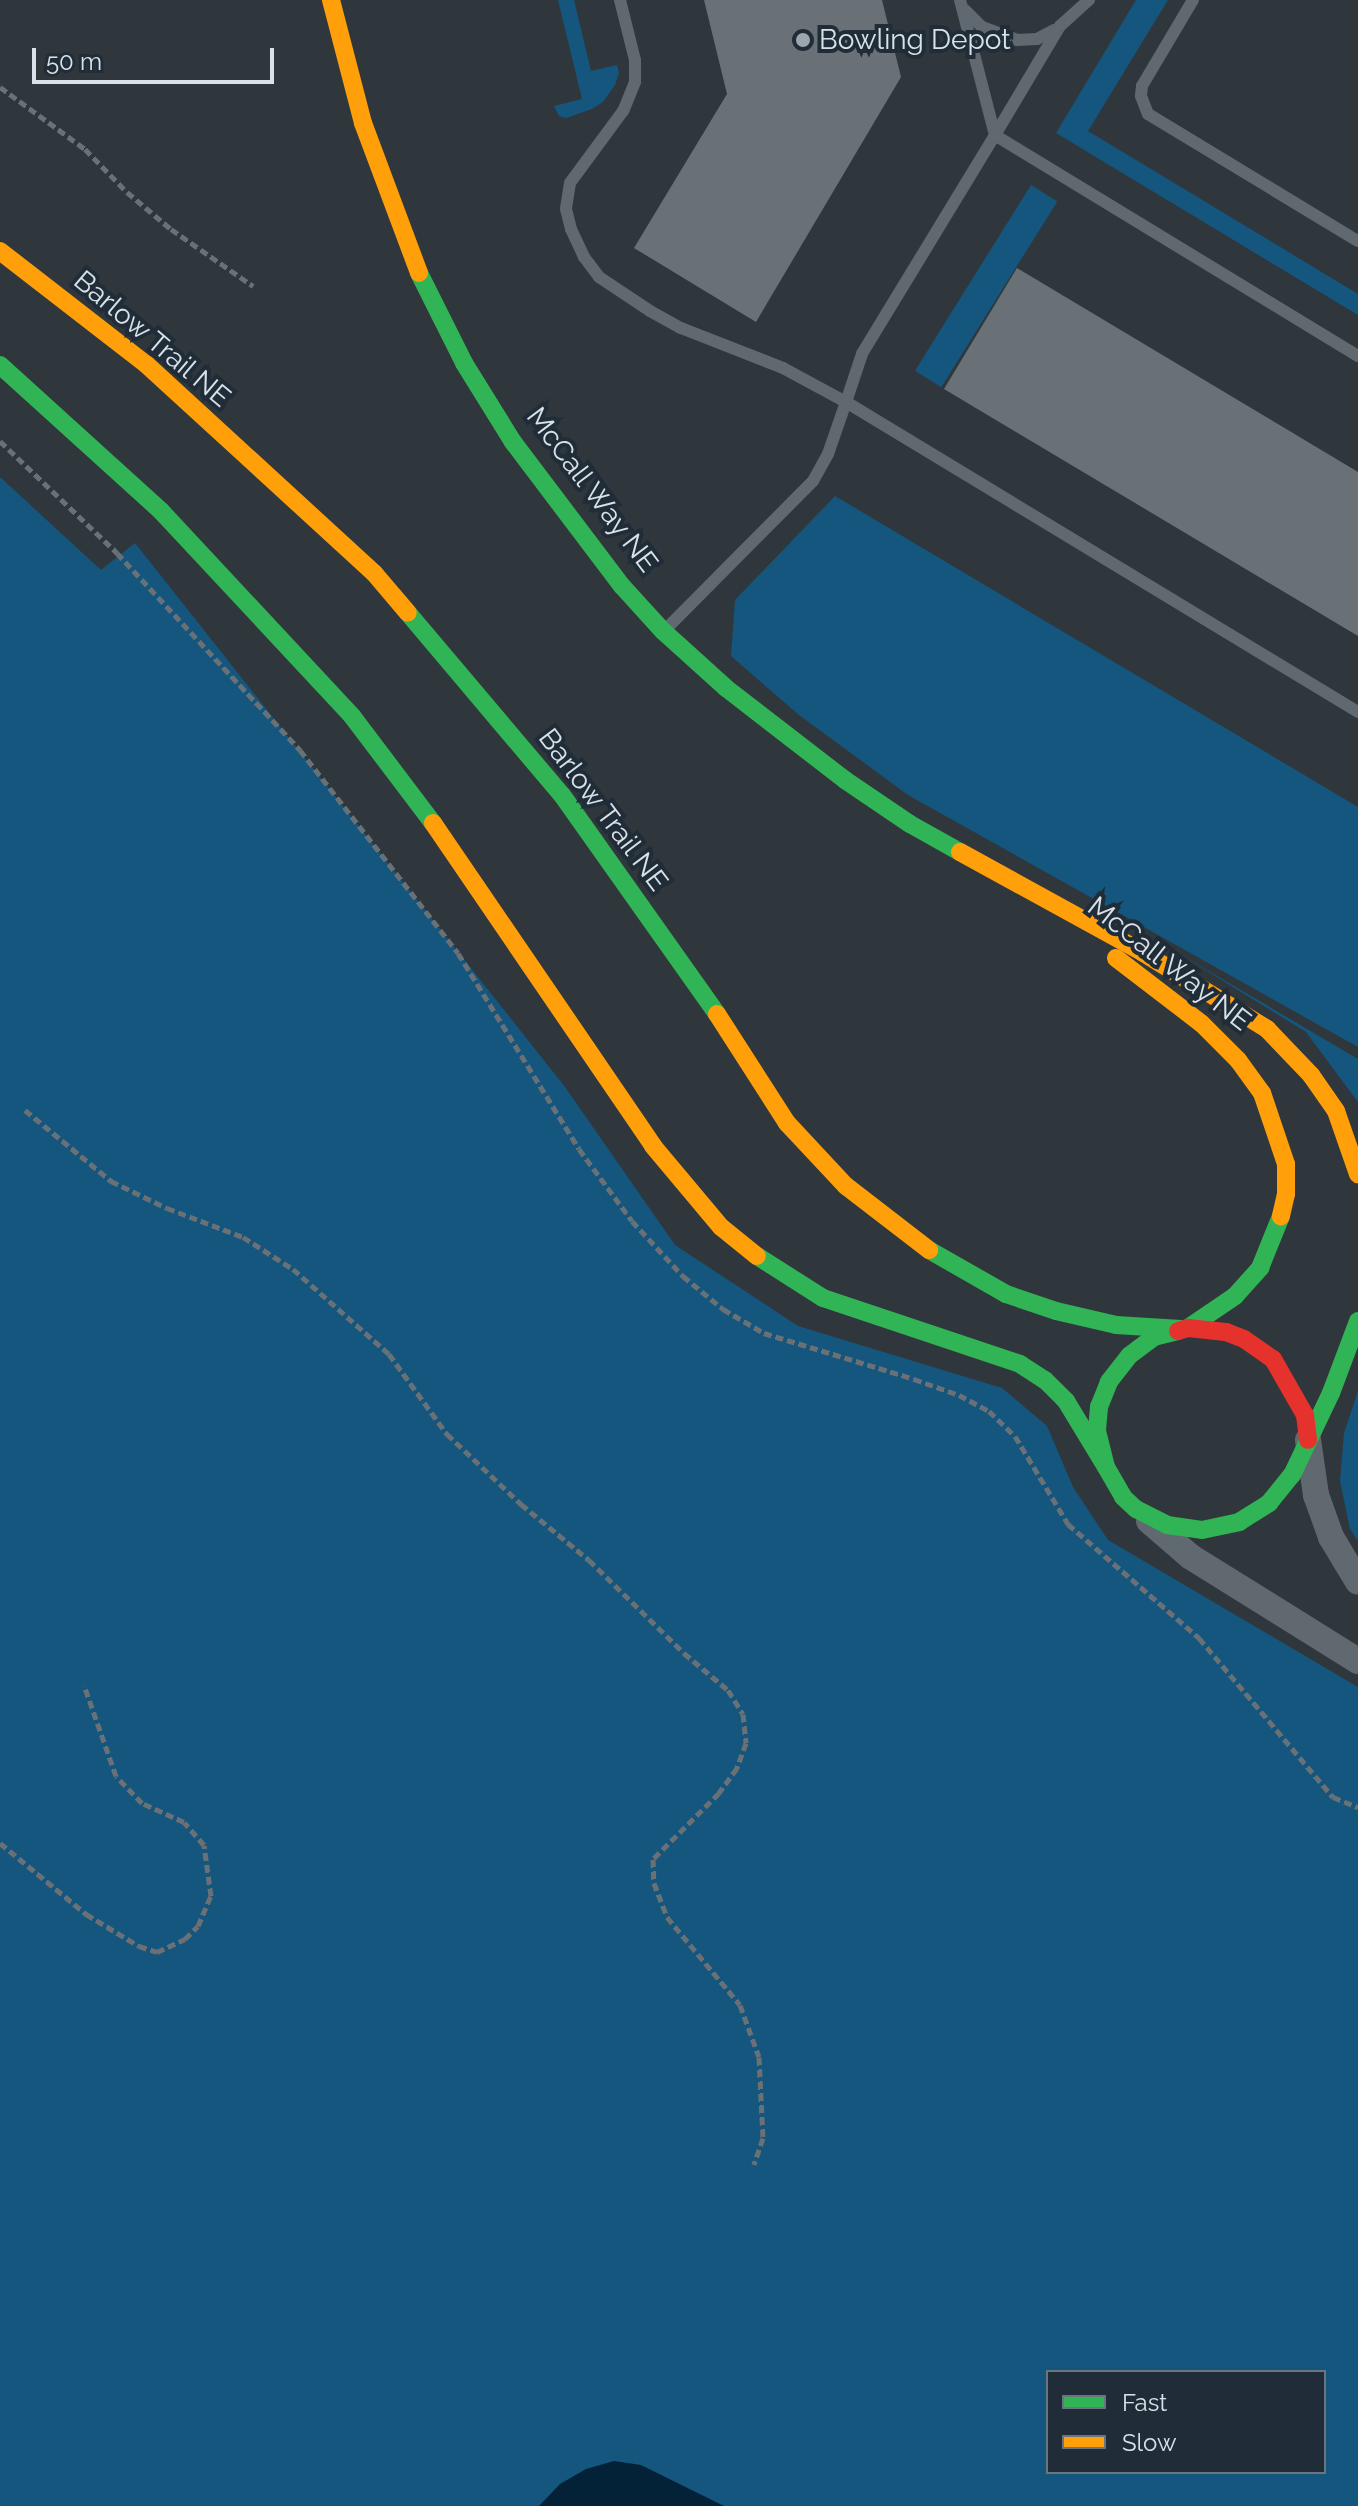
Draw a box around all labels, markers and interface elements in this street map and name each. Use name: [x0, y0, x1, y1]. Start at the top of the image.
place label: Bowling Depot: [819, 23, 1011, 57]
marker: Bowling Depot: [794, 31, 812, 49]
scale bar: [36, 32, 278, 82]
text: 50 m: [46, 47, 102, 76]
street label: Barlow Trail NE: [66, 263, 238, 415]
street label: McCall Way NE: [518, 400, 666, 580]
street label: Barlow Trail NE: [530, 721, 676, 899]
street label: McCall Way NE: [1080, 889, 1258, 1039]
legend: [1046, 2370, 1326, 2474]
text: Fast: [1122, 2388, 1167, 2417]
text: Slow: [1122, 2428, 1176, 2457]

